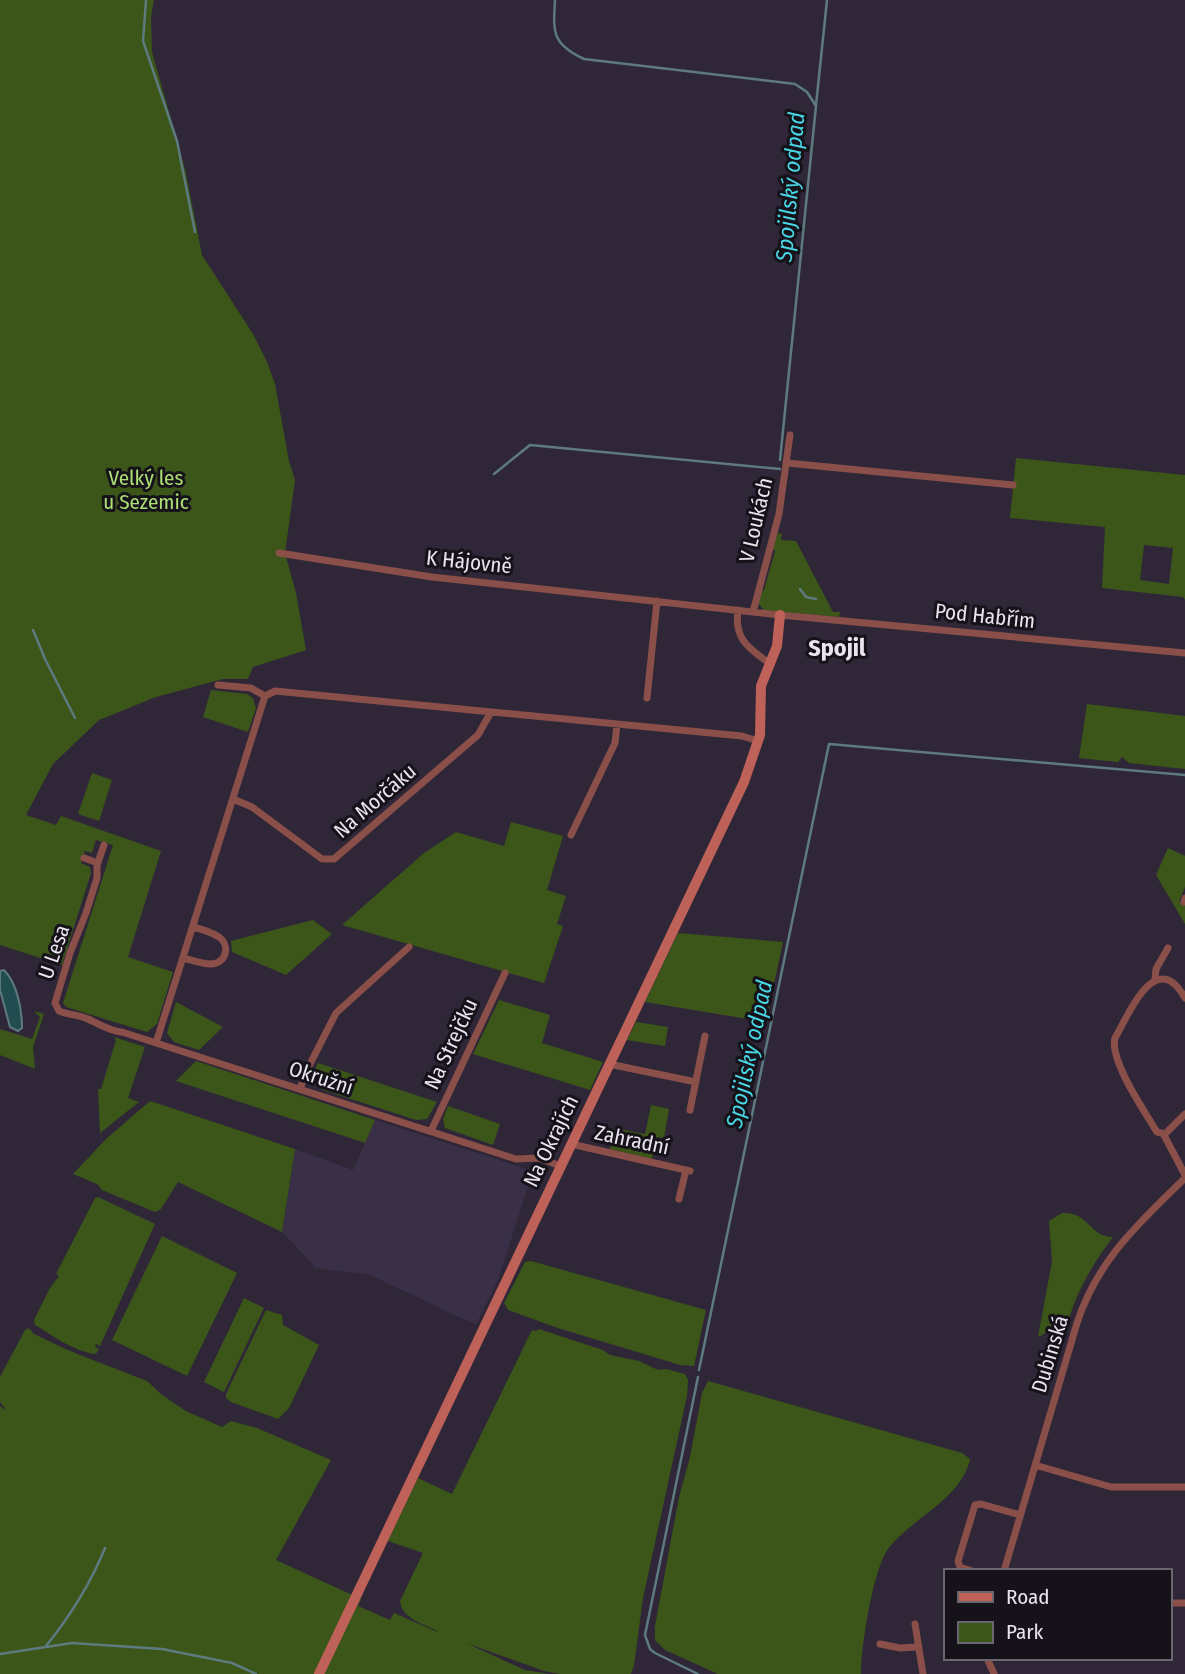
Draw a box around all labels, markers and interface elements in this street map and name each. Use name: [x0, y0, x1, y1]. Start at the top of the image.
water label: Spojilský odpad: [769, 111, 810, 264]
park label: Velký les u Sezemic: [103, 465, 189, 515]
street label: V Loukách: [734, 475, 778, 565]
street label: K Hájovně: [425, 545, 513, 579]
street label: Pod Habřím: [934, 598, 1036, 634]
district label: Spojil: [808, 634, 866, 662]
street label: Na Morčáku: [329, 758, 421, 844]
street label: U Lesa: [33, 921, 75, 983]
water label: Spojilský odpad: [719, 978, 778, 1131]
street label: Na Strejčku: [419, 994, 483, 1094]
street label: Okružní: [286, 1055, 356, 1101]
street label: Na Okrajích: [518, 1091, 584, 1191]
street label: Zahradní: [592, 1119, 672, 1161]
street label: Dubinská: [1026, 1312, 1074, 1396]
legend: [944, 1569, 1171, 1660]
text: Road: [1006, 1584, 1050, 1610]
text: Park: [1006, 1619, 1044, 1645]

